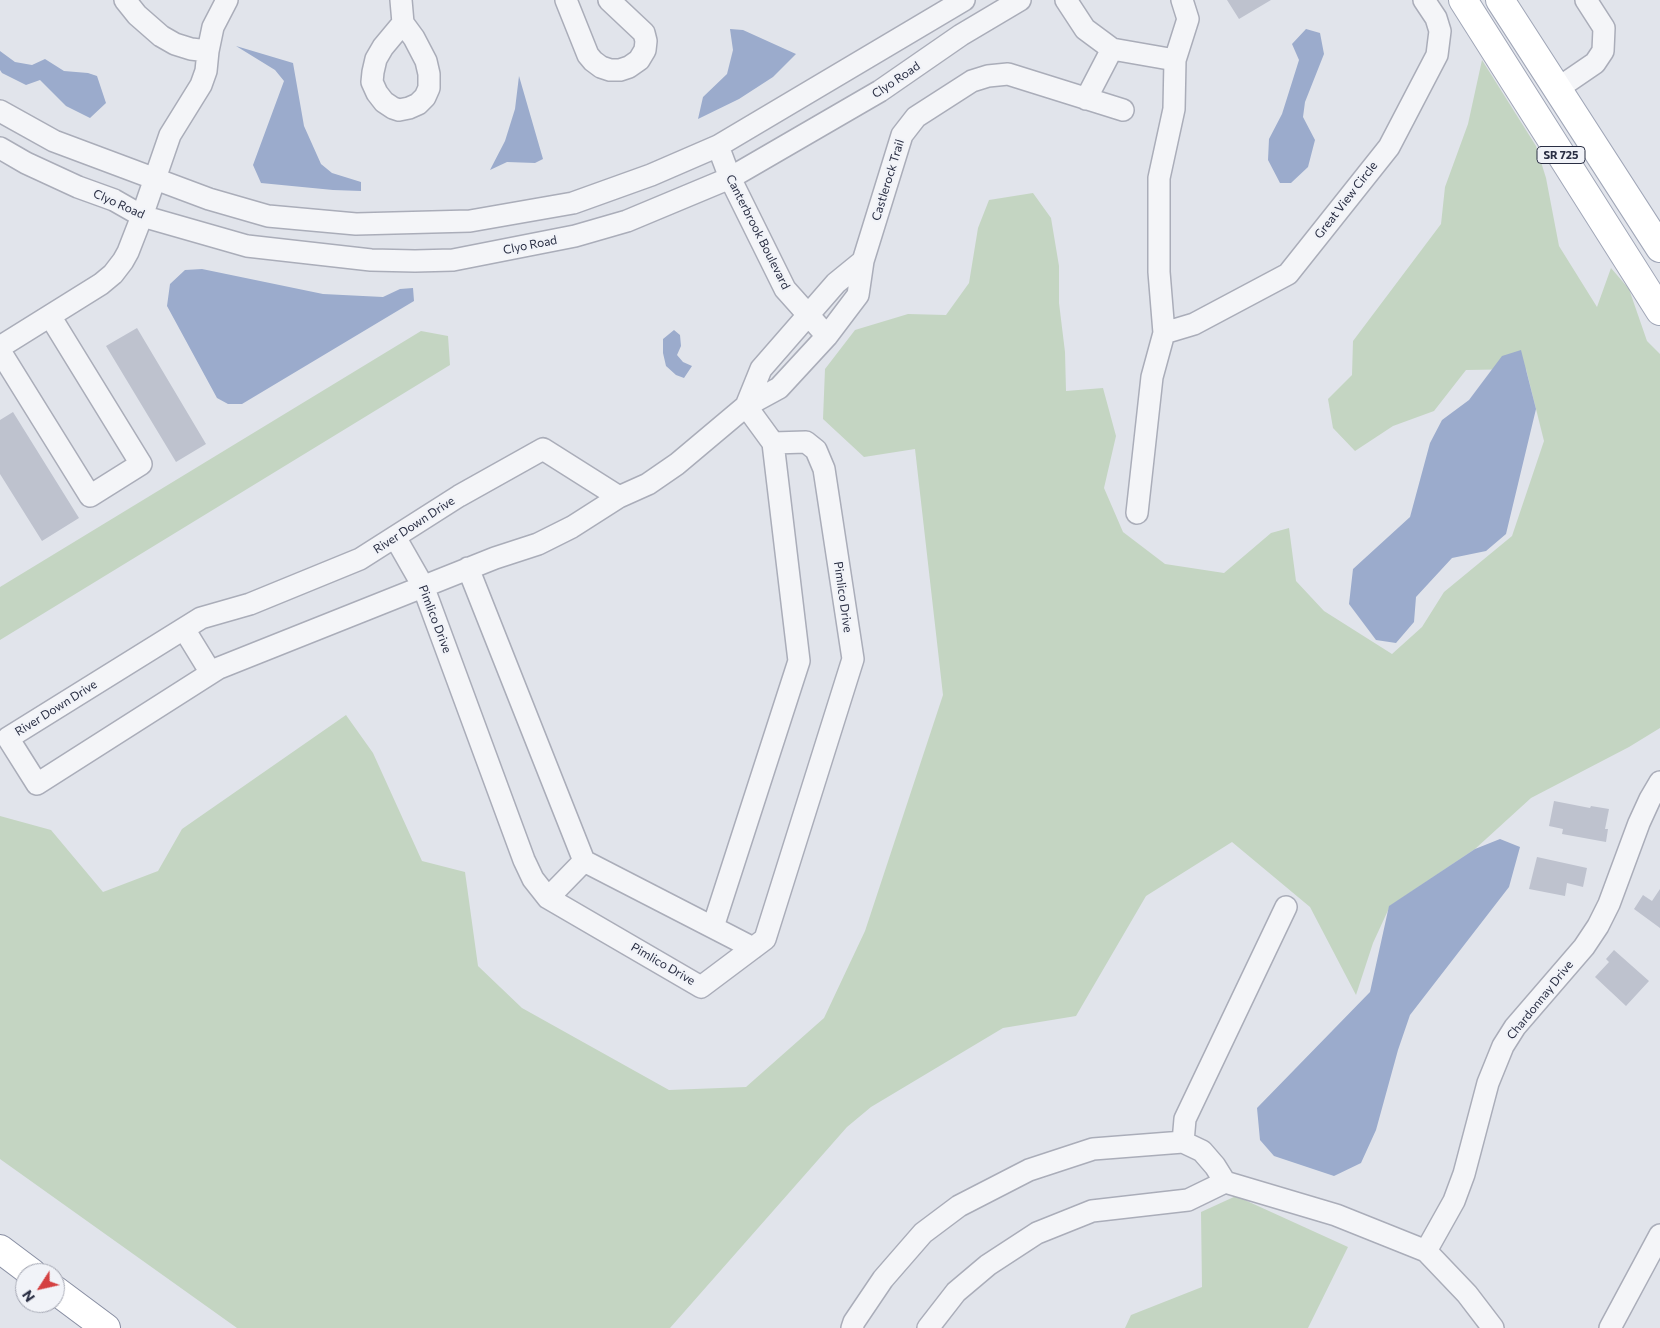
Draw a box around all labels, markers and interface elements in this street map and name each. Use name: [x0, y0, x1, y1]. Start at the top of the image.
street label: Clyo Road: [869, 59, 923, 101]
street label: Castlerock Trail: [869, 137, 907, 223]
road number: SR 725: [1537, 146, 1585, 164]
street label: Great View Circle: [1311, 159, 1381, 241]
street label: Canterbrook Boulevard: [723, 172, 793, 292]
street label: Clyo Road: [91, 186, 147, 222]
street label: Clyo Road: [502, 233, 558, 257]
street label: River Down Drive: [371, 493, 457, 557]
street label: Pimlico Drive: [831, 561, 855, 633]
street label: Pimlico Drive: [415, 583, 455, 655]
street label: River Down Drive: [12, 677, 100, 739]
street label: Pimlico Drive: [628, 940, 698, 988]
street label: Chardonnay Drive: [1504, 958, 1576, 1042]
north arrow: [15, 1263, 65, 1313]
text: N: [18, 1287, 38, 1305]

